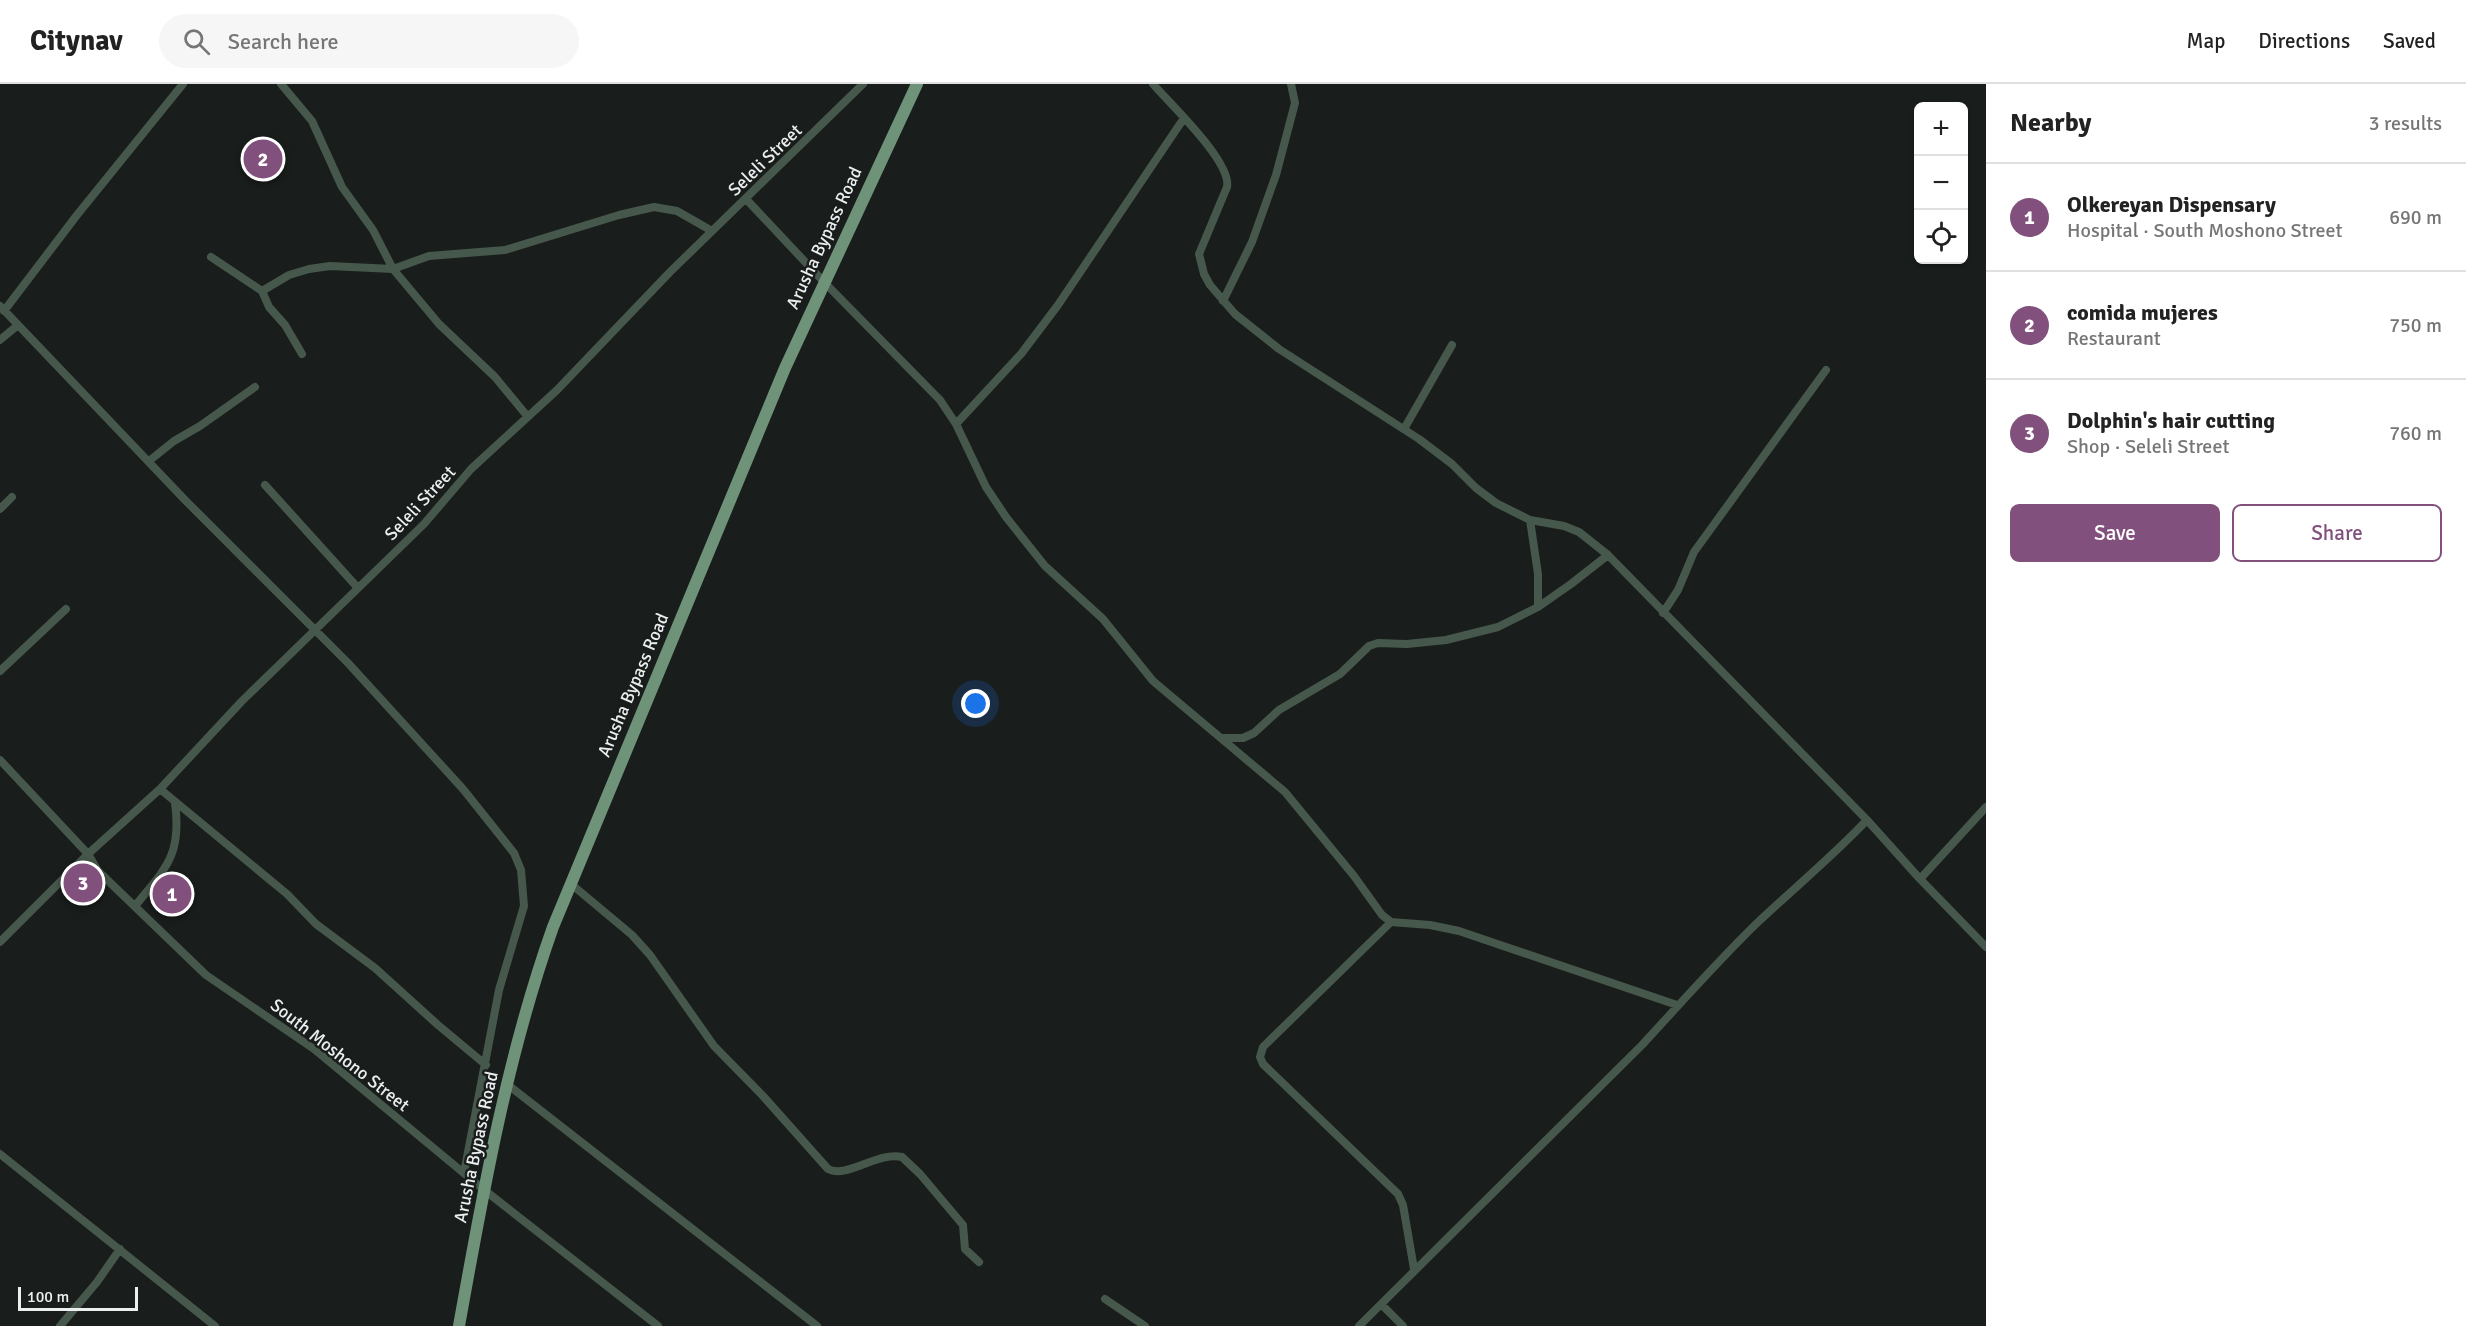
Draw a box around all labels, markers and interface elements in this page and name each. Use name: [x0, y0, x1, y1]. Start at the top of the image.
search box: [159, 14, 579, 68]
text: Citynav: [30, 24, 123, 58]
icon: search: [180, 25, 213, 58]
text: Search here: [228, 28, 339, 55]
text: Map: [2187, 28, 2225, 54]
text: Directions: [2258, 28, 2350, 54]
text: Saved: [2383, 28, 2436, 54]
map controls: [1914, 102, 1968, 264]
button: +: [1914, 102, 1968, 156]
text: Nearby: [2010, 107, 2091, 139]
text: 3 results: [2369, 111, 2442, 136]
street label: Seleli Street: [724, 119, 806, 201]
pin: 2: [244, 136, 282, 182]
button: −: [1914, 156, 1968, 210]
street label: Arusha Bypass Road: [781, 163, 867, 313]
text: Olkereyan Dispensary: [2067, 191, 2276, 218]
text: 1: [2024, 205, 2035, 230]
text: 690 m: [2389, 205, 2442, 230]
button: locate: [1914, 210, 1968, 264]
text: Hospital · South Moshono Street: [2067, 218, 2343, 243]
text: comida mujeres: [2067, 299, 2218, 326]
text: 2: [2024, 313, 2035, 338]
text: 750 m: [2389, 313, 2442, 338]
text: Restaurant: [2067, 326, 2161, 351]
text: Dolphin's hair cutting: [2067, 407, 2275, 434]
text: 3: [2024, 421, 2035, 446]
text: 760 m: [2389, 421, 2442, 446]
text: Shop · Seleli Street: [2067, 434, 2229, 459]
street label: Seleli Street: [380, 461, 460, 545]
button: Save: [2010, 504, 2220, 562]
button: Share: [2232, 504, 2442, 562]
street label: Arusha Bypass Road: [593, 610, 673, 760]
your location: [961, 689, 990, 718]
pin: 3: [64, 860, 103, 906]
pin: 1: [152, 872, 192, 916]
street label: South Moshono Street: [266, 994, 414, 1116]
street label: Arusha Bypass Road: [449, 1069, 503, 1225]
scale bar: [18, 1284, 138, 1312]
text: 100 m: [27, 1287, 69, 1307]

